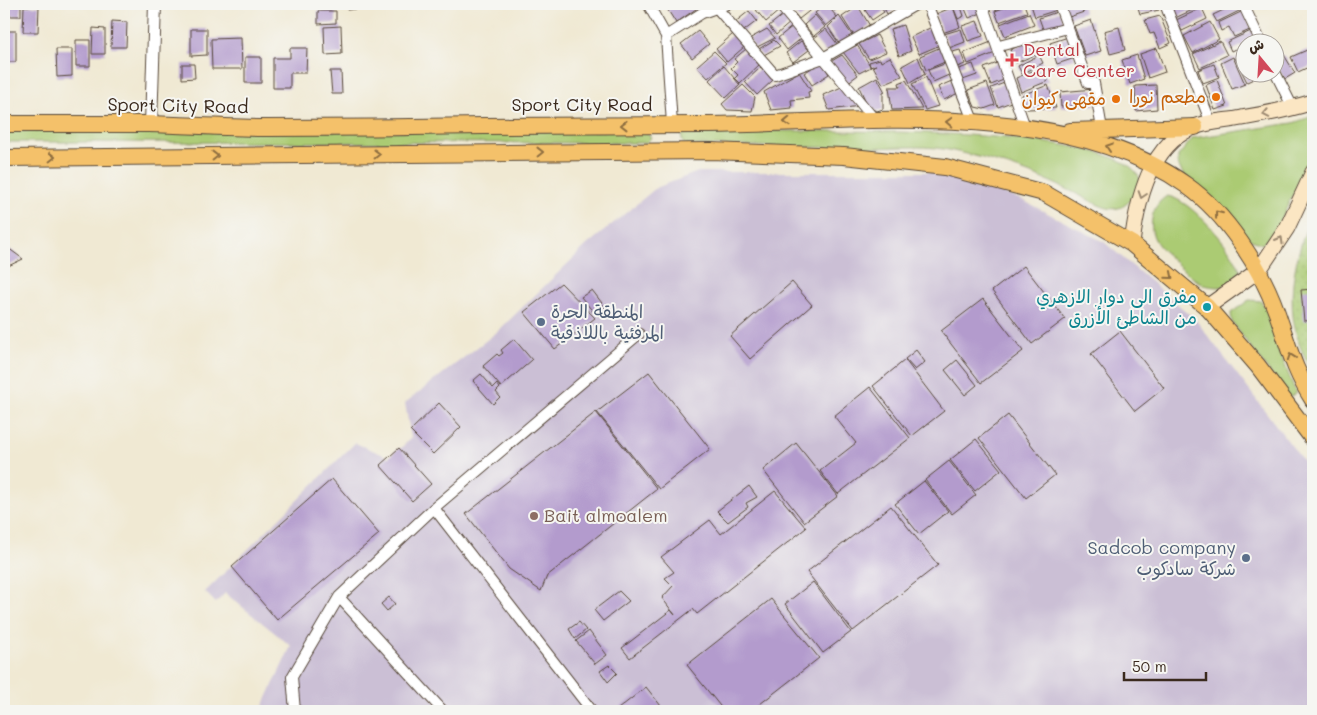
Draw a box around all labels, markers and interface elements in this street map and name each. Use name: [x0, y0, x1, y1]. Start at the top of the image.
north arrow: [1234, 32, 1284, 82]
text: ش: [1246, 34, 1266, 57]
place label: Dental Care Center: [1023, 37, 1135, 82]
marker: Dental Care Center: [1005, 53, 1019, 67]
place label: مطعم نورا: [1129, 84, 1206, 111]
place label: مقهى كيوان: [1022, 86, 1106, 110]
marker: مطعم نورا: [1210, 91, 1222, 103]
street label: Sport City Road: [107, 92, 249, 118]
street label: Sport City Road: [512, 92, 652, 116]
marker: مقهى كيوان: [1110, 93, 1122, 105]
one-way arrow: [1262, 108, 1270, 118]
one-way arrow: [783, 117, 790, 127]
one-way arrow: [945, 117, 953, 128]
one-way arrow: [620, 120, 628, 130]
one-way arrow: [1106, 143, 1114, 153]
one-way arrow: [536, 147, 544, 157]
one-way arrow: [374, 149, 382, 159]
one-way arrow: [212, 151, 219, 161]
one-way arrow: [49, 152, 57, 163]
one-way arrow: [1138, 191, 1148, 199]
one-way arrow: [1215, 211, 1223, 220]
one-way arrow: [1274, 236, 1284, 245]
one-way arrow: [1164, 270, 1173, 279]
place label: مفرق الى دوار الازهري من الشاطئ الأزرق: [1036, 284, 1197, 329]
place label: المنطقة الحرة المرفئية باللاذقية: [551, 299, 664, 344]
marker: مفرق الى دوار الازهري من الشاطئ الأزرق: [1201, 301, 1213, 313]
marker: المنطقة الحرة المرفئية باللاذقية: [535, 316, 547, 328]
one-way arrow: [1287, 353, 1297, 362]
place label: Bait almoalem: [544, 503, 668, 527]
marker: Bait almoalem: [528, 510, 540, 522]
place label: Sadcob company شركة سادكوب: [1087, 535, 1236, 580]
marker: Sadcob company شركة سادكوب: [1240, 552, 1252, 564]
scale bar: [1124, 650, 1207, 682]
text: 50 m: [1132, 656, 1167, 676]

